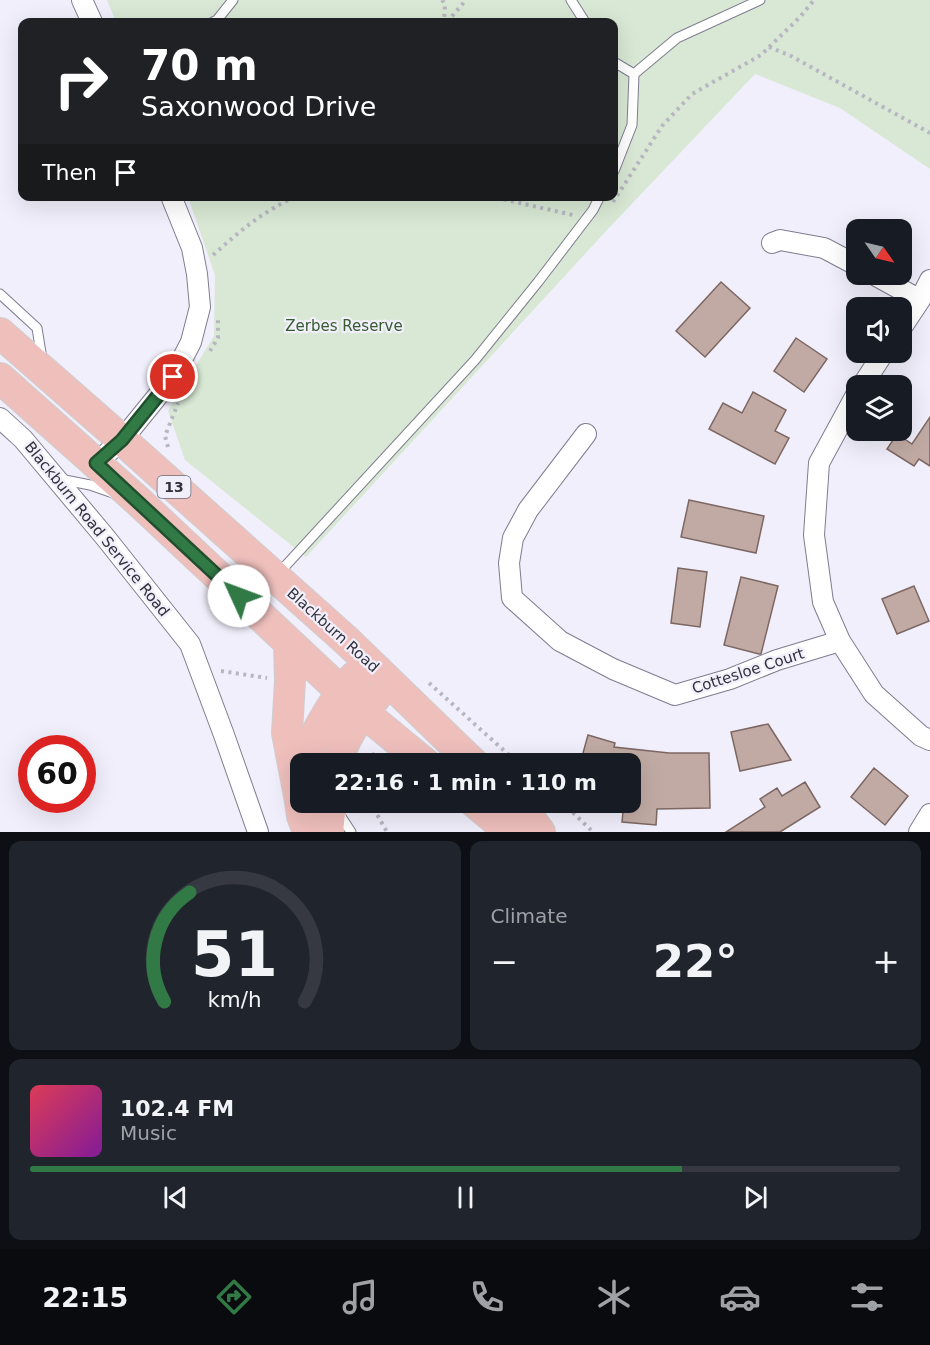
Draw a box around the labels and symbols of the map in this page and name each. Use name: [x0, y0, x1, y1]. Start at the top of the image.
north arrow: [846, 219, 912, 285]
park label: Zerbes Reserve: [285, 317, 403, 335]
pin: [147, 351, 198, 402]
street label: Blackburn Road Service Road: [21, 438, 173, 620]
road number: 13: [158, 476, 190, 498]
position arrow: [207, 564, 271, 628]
street label: Blackburn Road: [283, 584, 383, 676]
street label: Cottesloe Court: [690, 644, 807, 698]
speed limit sign: 60: [18, 735, 96, 813]

